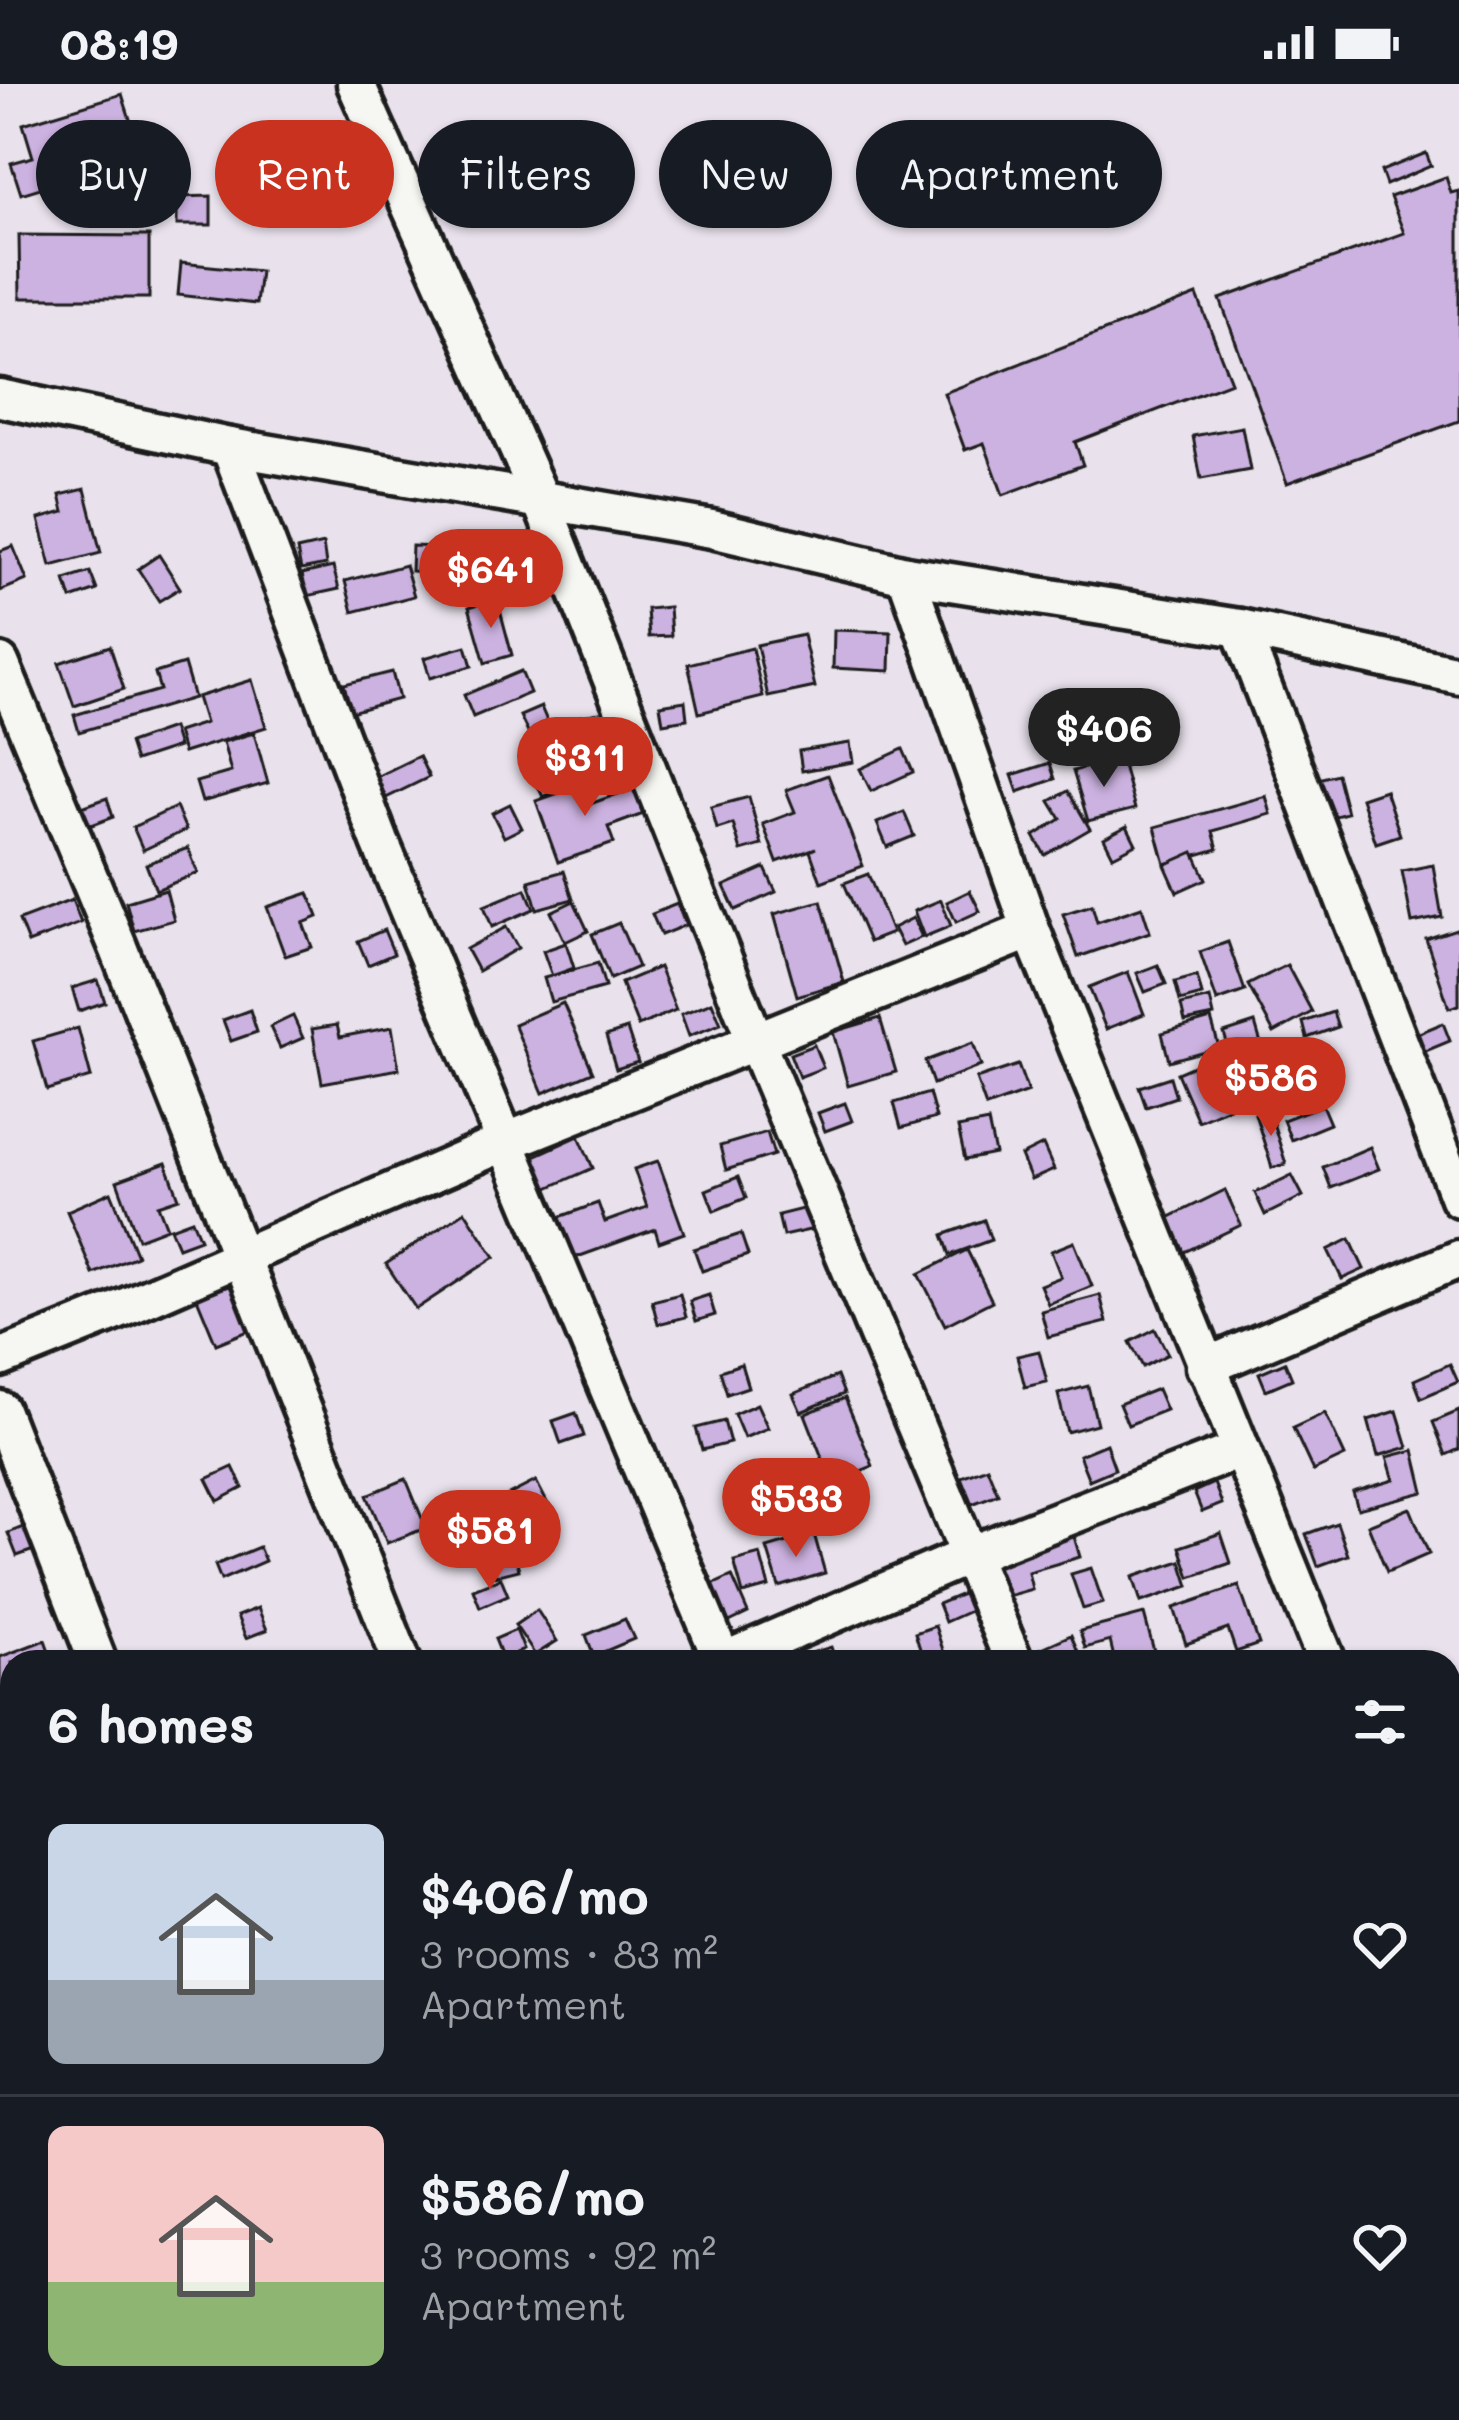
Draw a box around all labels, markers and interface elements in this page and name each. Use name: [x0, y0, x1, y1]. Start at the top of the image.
text: 08:19: [60, 13, 178, 71]
chip: Buy: [36, 120, 191, 228]
chip: Rent: [215, 120, 394, 228]
chip: Filters: [418, 120, 635, 228]
chip: New: [659, 120, 832, 228]
chip: Apartment: [856, 120, 1162, 228]
pin: $641: [420, 529, 562, 631]
text: $641: [446, 542, 536, 593]
pin: $406: [1033, 688, 1175, 790]
text: $406: [1055, 701, 1153, 752]
pin: $311: [514, 717, 656, 819]
text: $311: [544, 730, 626, 781]
pin: $586: [1200, 1037, 1342, 1139]
text: $586: [1224, 1050, 1318, 1101]
pin: $533: [725, 1458, 867, 1560]
text: $533: [749, 1471, 843, 1522]
pin: $581: [419, 1490, 561, 1592]
text: $581: [446, 1503, 534, 1554]
text: 6 homes: [48, 1689, 254, 1756]
icon: filters: [1347, 1689, 1413, 1755]
text: $406/mo: [420, 1860, 649, 1927]
icon: home: [144, 1872, 288, 2016]
icon: heart: [1347, 1911, 1413, 1977]
text: 3 rooms · 83 m²: [420, 1927, 718, 1978]
text: Apartment: [420, 1978, 626, 2029]
text: $586/mo: [420, 2161, 645, 2228]
icon: home: [144, 2174, 288, 2318]
icon: heart: [1347, 2213, 1413, 2279]
text: 3 rooms · 92 m²: [420, 2228, 716, 2279]
text: Apartment: [420, 2279, 626, 2330]

